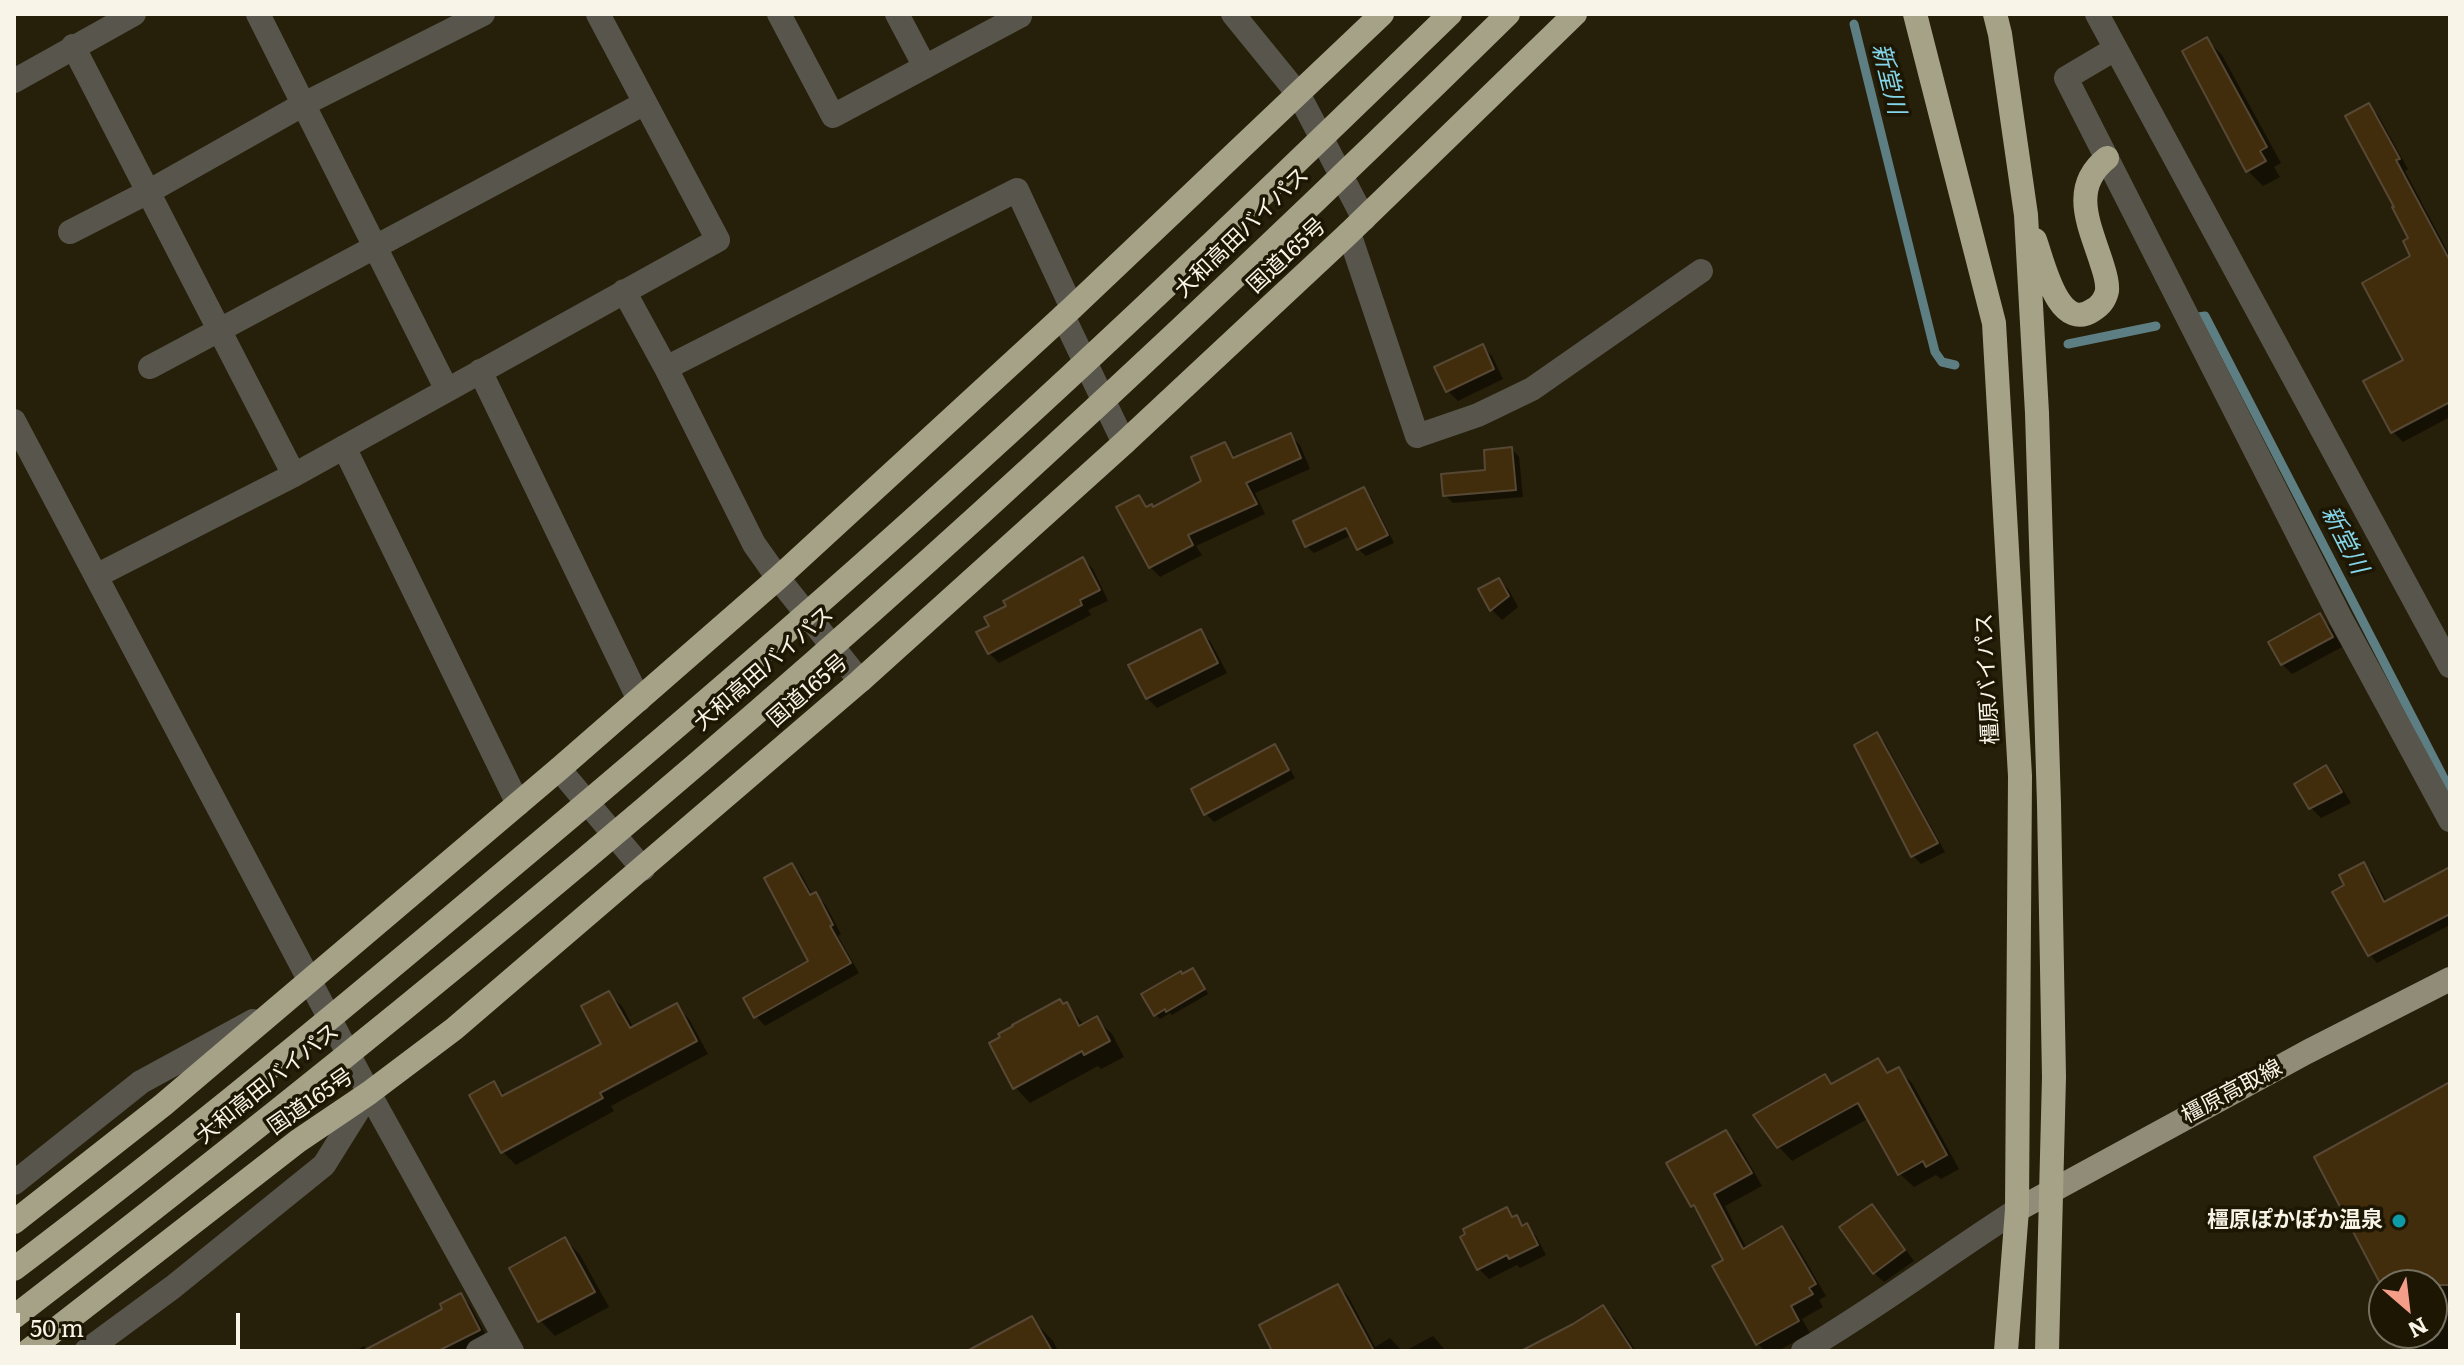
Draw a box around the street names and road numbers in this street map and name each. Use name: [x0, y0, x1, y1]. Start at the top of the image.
street label: 大和高田バイパス: [1170, 162, 1314, 304]
street label: 国道165号: [1242, 213, 1332, 299]
street label: 大和高田バイパス: [689, 601, 839, 737]
street label: 橿原バイパス: [1971, 612, 2005, 746]
street label: 国道165号: [762, 649, 854, 733]
street label: 大和高田バイパス: [191, 1018, 345, 1150]
street label: 橿原高取線: [2177, 1055, 2287, 1129]
street label: 国道165号: [263, 1063, 359, 1141]

